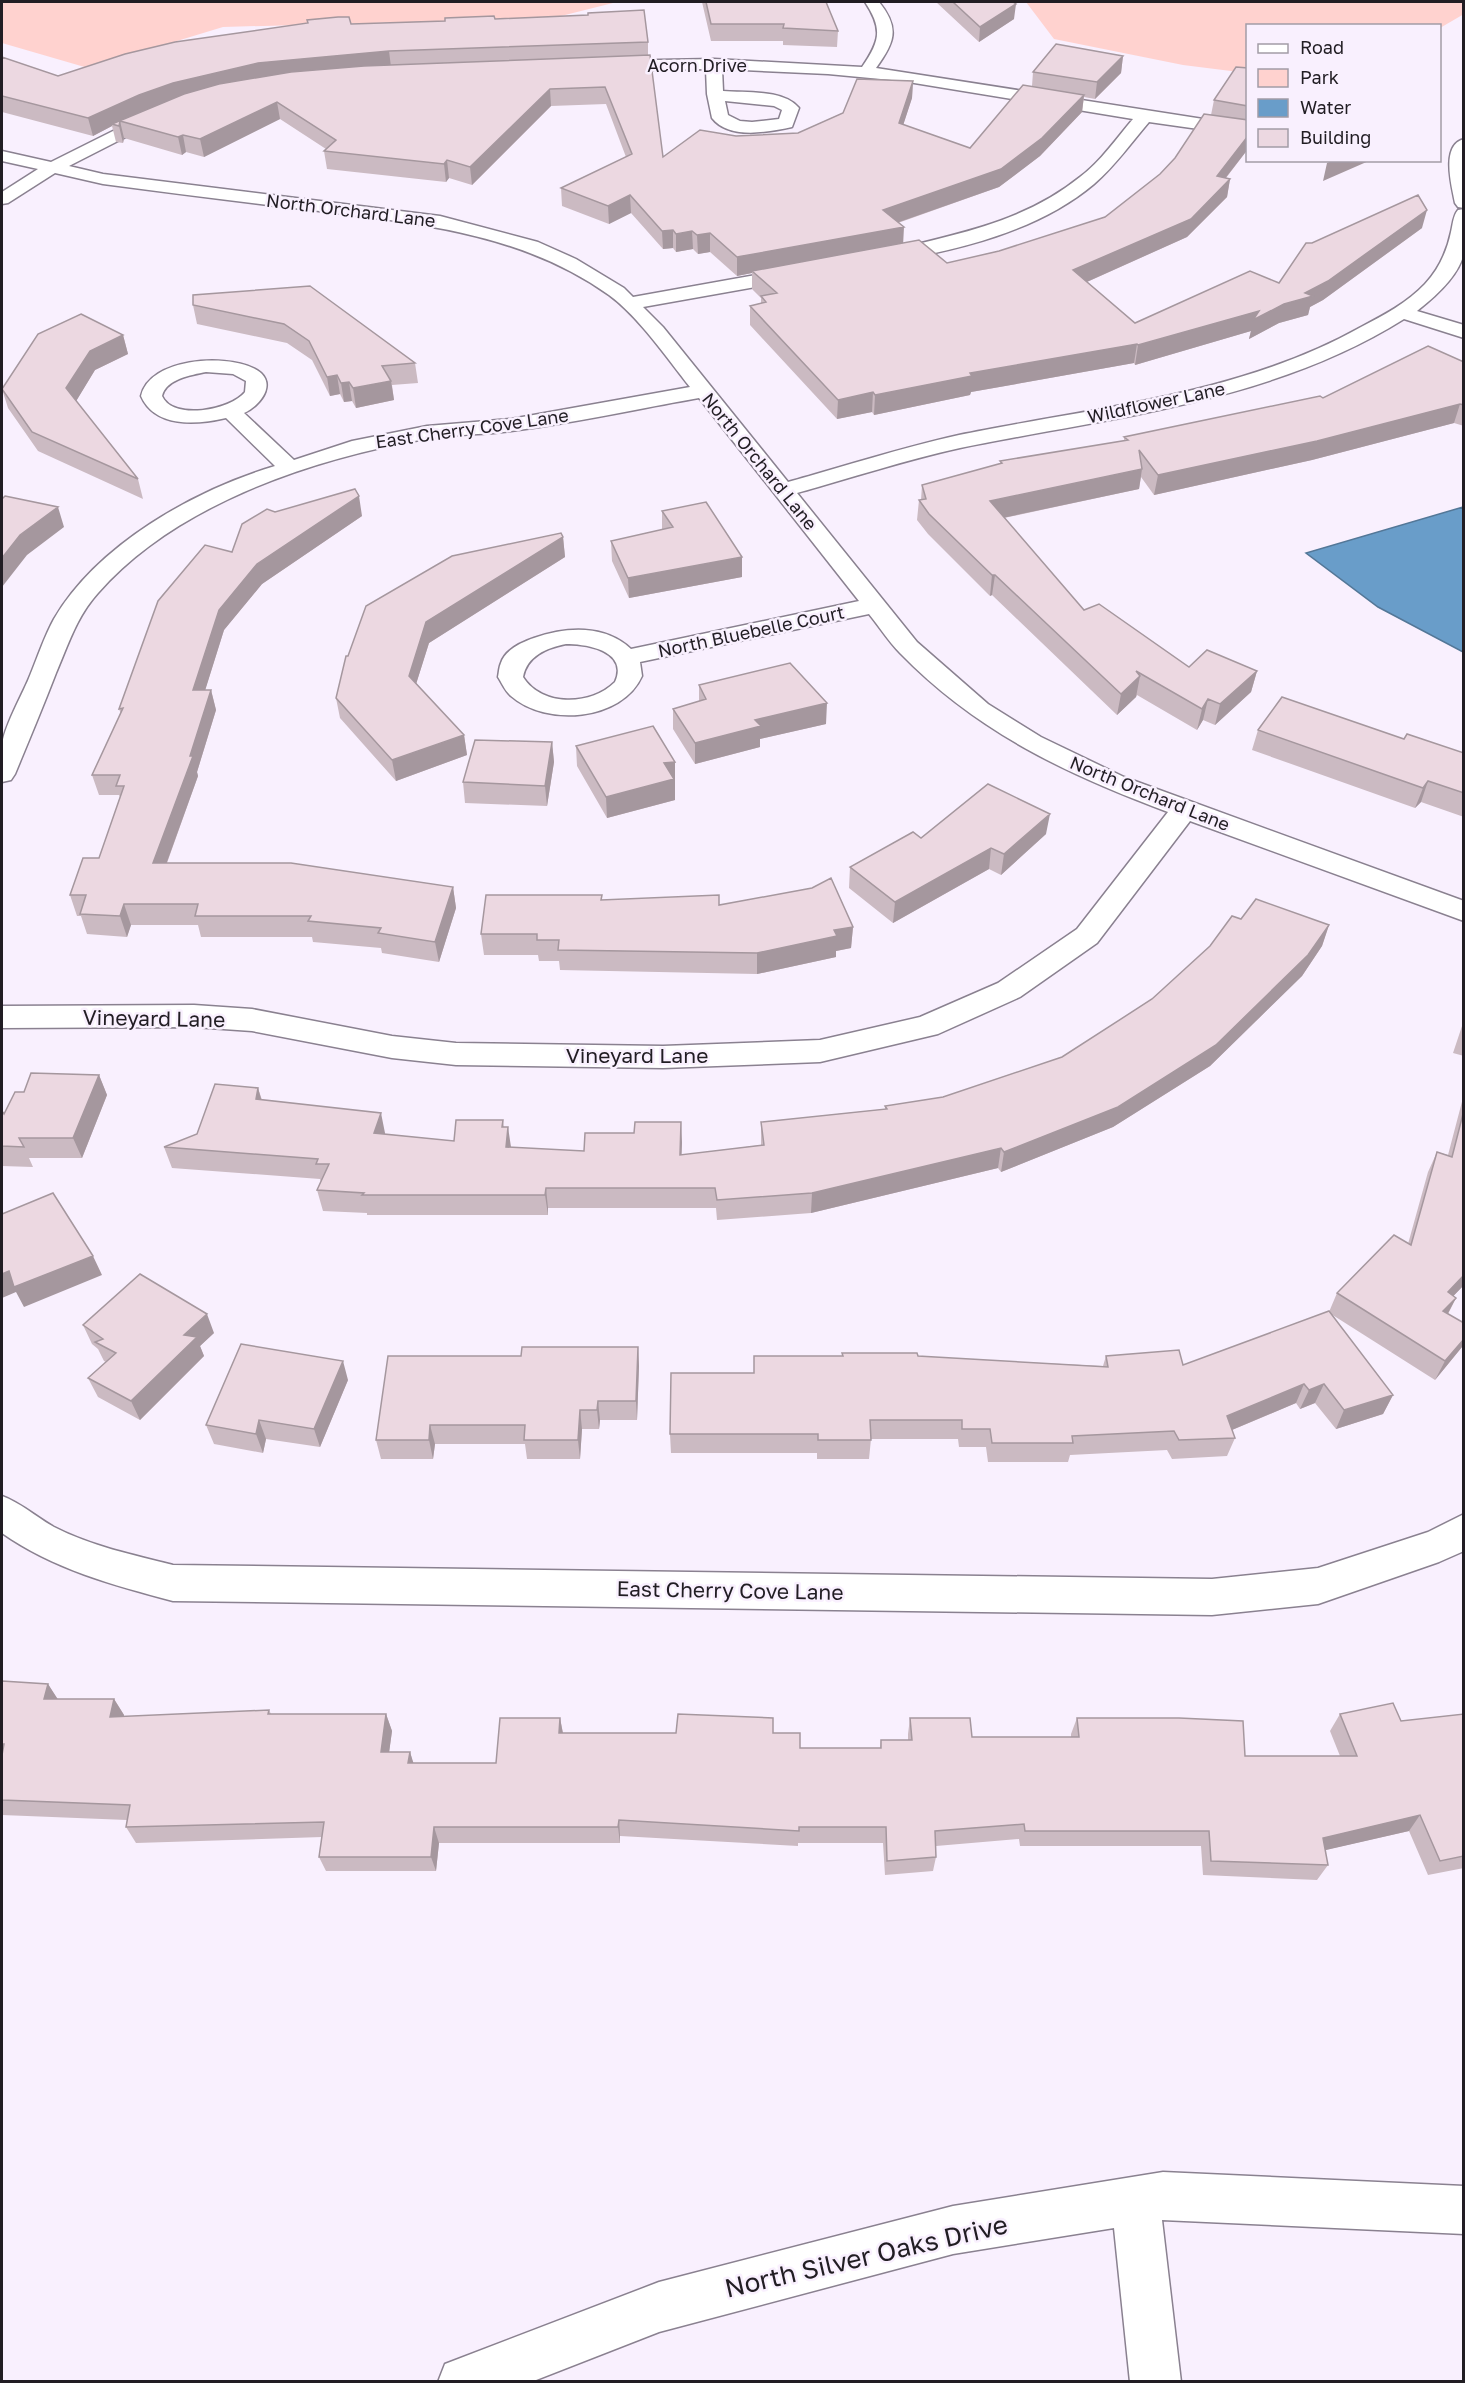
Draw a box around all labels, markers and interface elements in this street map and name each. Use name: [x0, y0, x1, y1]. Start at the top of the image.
legend: [1246, 24, 1441, 162]
text: Road: [1300, 36, 1344, 58]
street label: Acorn Drive: [647, 54, 747, 76]
text: Park: [1300, 66, 1339, 88]
text: Water: [1300, 96, 1351, 118]
text: Building: [1300, 126, 1371, 148]
street label: North Orchard Lane: [265, 189, 437, 231]
street label: Wildflower Lane: [1085, 377, 1227, 427]
street label: North Orchard Lane: [698, 388, 822, 534]
street label: East Cherry Cove Lane: [374, 404, 570, 452]
street label: North Bluebelle Court: [656, 600, 846, 662]
street label: North Orchard Lane: [1067, 751, 1233, 835]
street label: Vineyard Lane: [82, 1004, 226, 1032]
street label: Vineyard Lane: [566, 1042, 708, 1068]
street label: East Cherry Cove Lane: [616, 1575, 844, 1605]
street label: North Silver Oaks Drive: [722, 2208, 1010, 2304]

